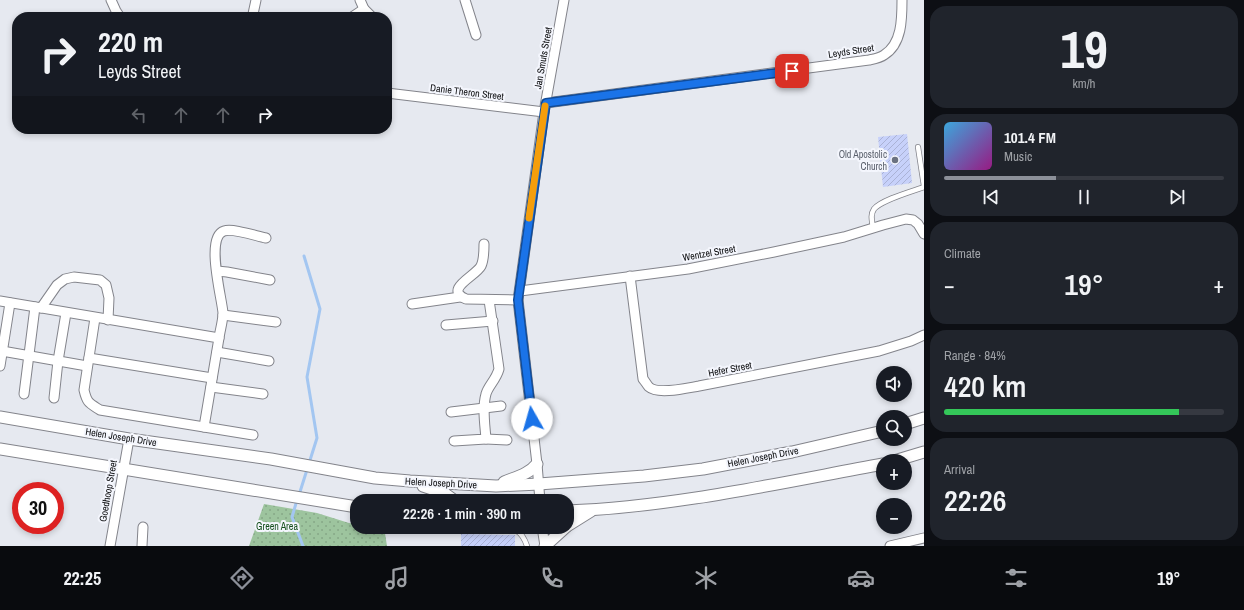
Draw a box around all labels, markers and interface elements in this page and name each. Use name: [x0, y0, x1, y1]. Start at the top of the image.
text: 19: [1060, 14, 1108, 84]
text: 220 m: [98, 23, 163, 61]
street label: Jan Smuts Street: [531, 25, 555, 90]
icon: right: [32, 28, 84, 80]
street label: Leyds Street: [827, 41, 875, 61]
pin: [775, 54, 809, 88]
text: Leyds Street: [98, 59, 181, 84]
icon: arrive: [781, 60, 803, 82]
text: km/h: [1072, 75, 1096, 92]
street label: Danie Theron Street: [429, 81, 505, 103]
icon: left: [128, 104, 150, 126]
icon: ahead: [170, 104, 192, 126]
icon: ahead: [212, 104, 234, 126]
icon: right: [254, 104, 276, 126]
text: 101.4 FM: [1004, 127, 1056, 148]
place label: Old Apostolic Church: [839, 148, 887, 173]
text: Music: [1004, 148, 1032, 165]
marker: Old Apostolic Church: [890, 155, 900, 165]
icon: previous: [980, 186, 1002, 208]
icon: pause: [1073, 186, 1095, 208]
icon: next: [1166, 186, 1188, 208]
street label: Wentzel Street: [681, 242, 737, 264]
text: Climate: [944, 245, 981, 262]
text: 19°: [1064, 264, 1104, 304]
text: −: [944, 270, 955, 300]
text: +: [1213, 270, 1224, 300]
text: Range · 84%: [944, 347, 1006, 364]
street label: Hefer Street: [707, 358, 754, 380]
map controls: [876, 366, 912, 534]
button: sound: [876, 366, 912, 402]
text: 420 km: [944, 366, 1026, 406]
position arrow: [511, 398, 553, 440]
button: search: [876, 410, 912, 446]
street label: Helen Joseph Drive: [84, 425, 158, 449]
street label: Helen Joseph Drive: [726, 444, 800, 470]
button: +: [876, 454, 912, 490]
street label: Goedhoop Street: [96, 458, 120, 523]
text: Arrival: [944, 461, 975, 478]
street label: Helen Joseph Drive: [405, 475, 478, 491]
text: 22:26: [944, 480, 1006, 520]
speed limit sign: 30: [12, 482, 64, 534]
button: −: [876, 498, 912, 534]
text: 22:26 · 1 min · 390 m: [403, 503, 521, 524]
park label: Green Area: [256, 520, 298, 533]
icon: directions: [228, 564, 256, 592]
icon: music: [383, 564, 411, 592]
icon: phone: [538, 564, 566, 592]
icon: climate: [692, 564, 720, 592]
icon: car: [847, 564, 875, 592]
icon: filters: [1002, 564, 1030, 592]
text: 22:25: [63, 566, 101, 591]
text: 19°: [1157, 566, 1181, 591]

